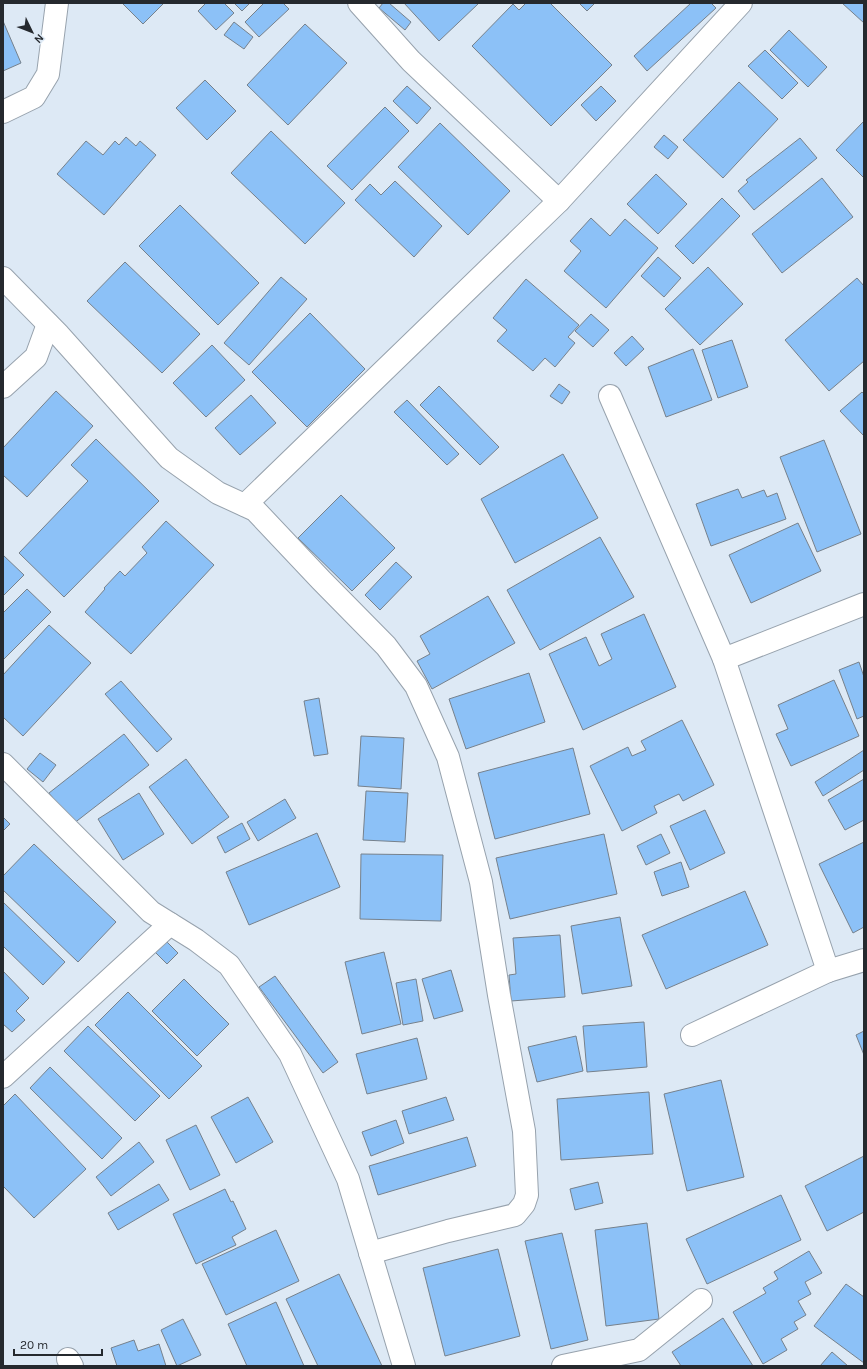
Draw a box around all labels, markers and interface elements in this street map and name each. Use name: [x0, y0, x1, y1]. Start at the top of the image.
north arrow: [12, 12, 52, 52]
text: N: [32, 31, 46, 46]
scale bar: [14, 1331, 102, 1357]
text: 20 m: [20, 1338, 48, 1352]

